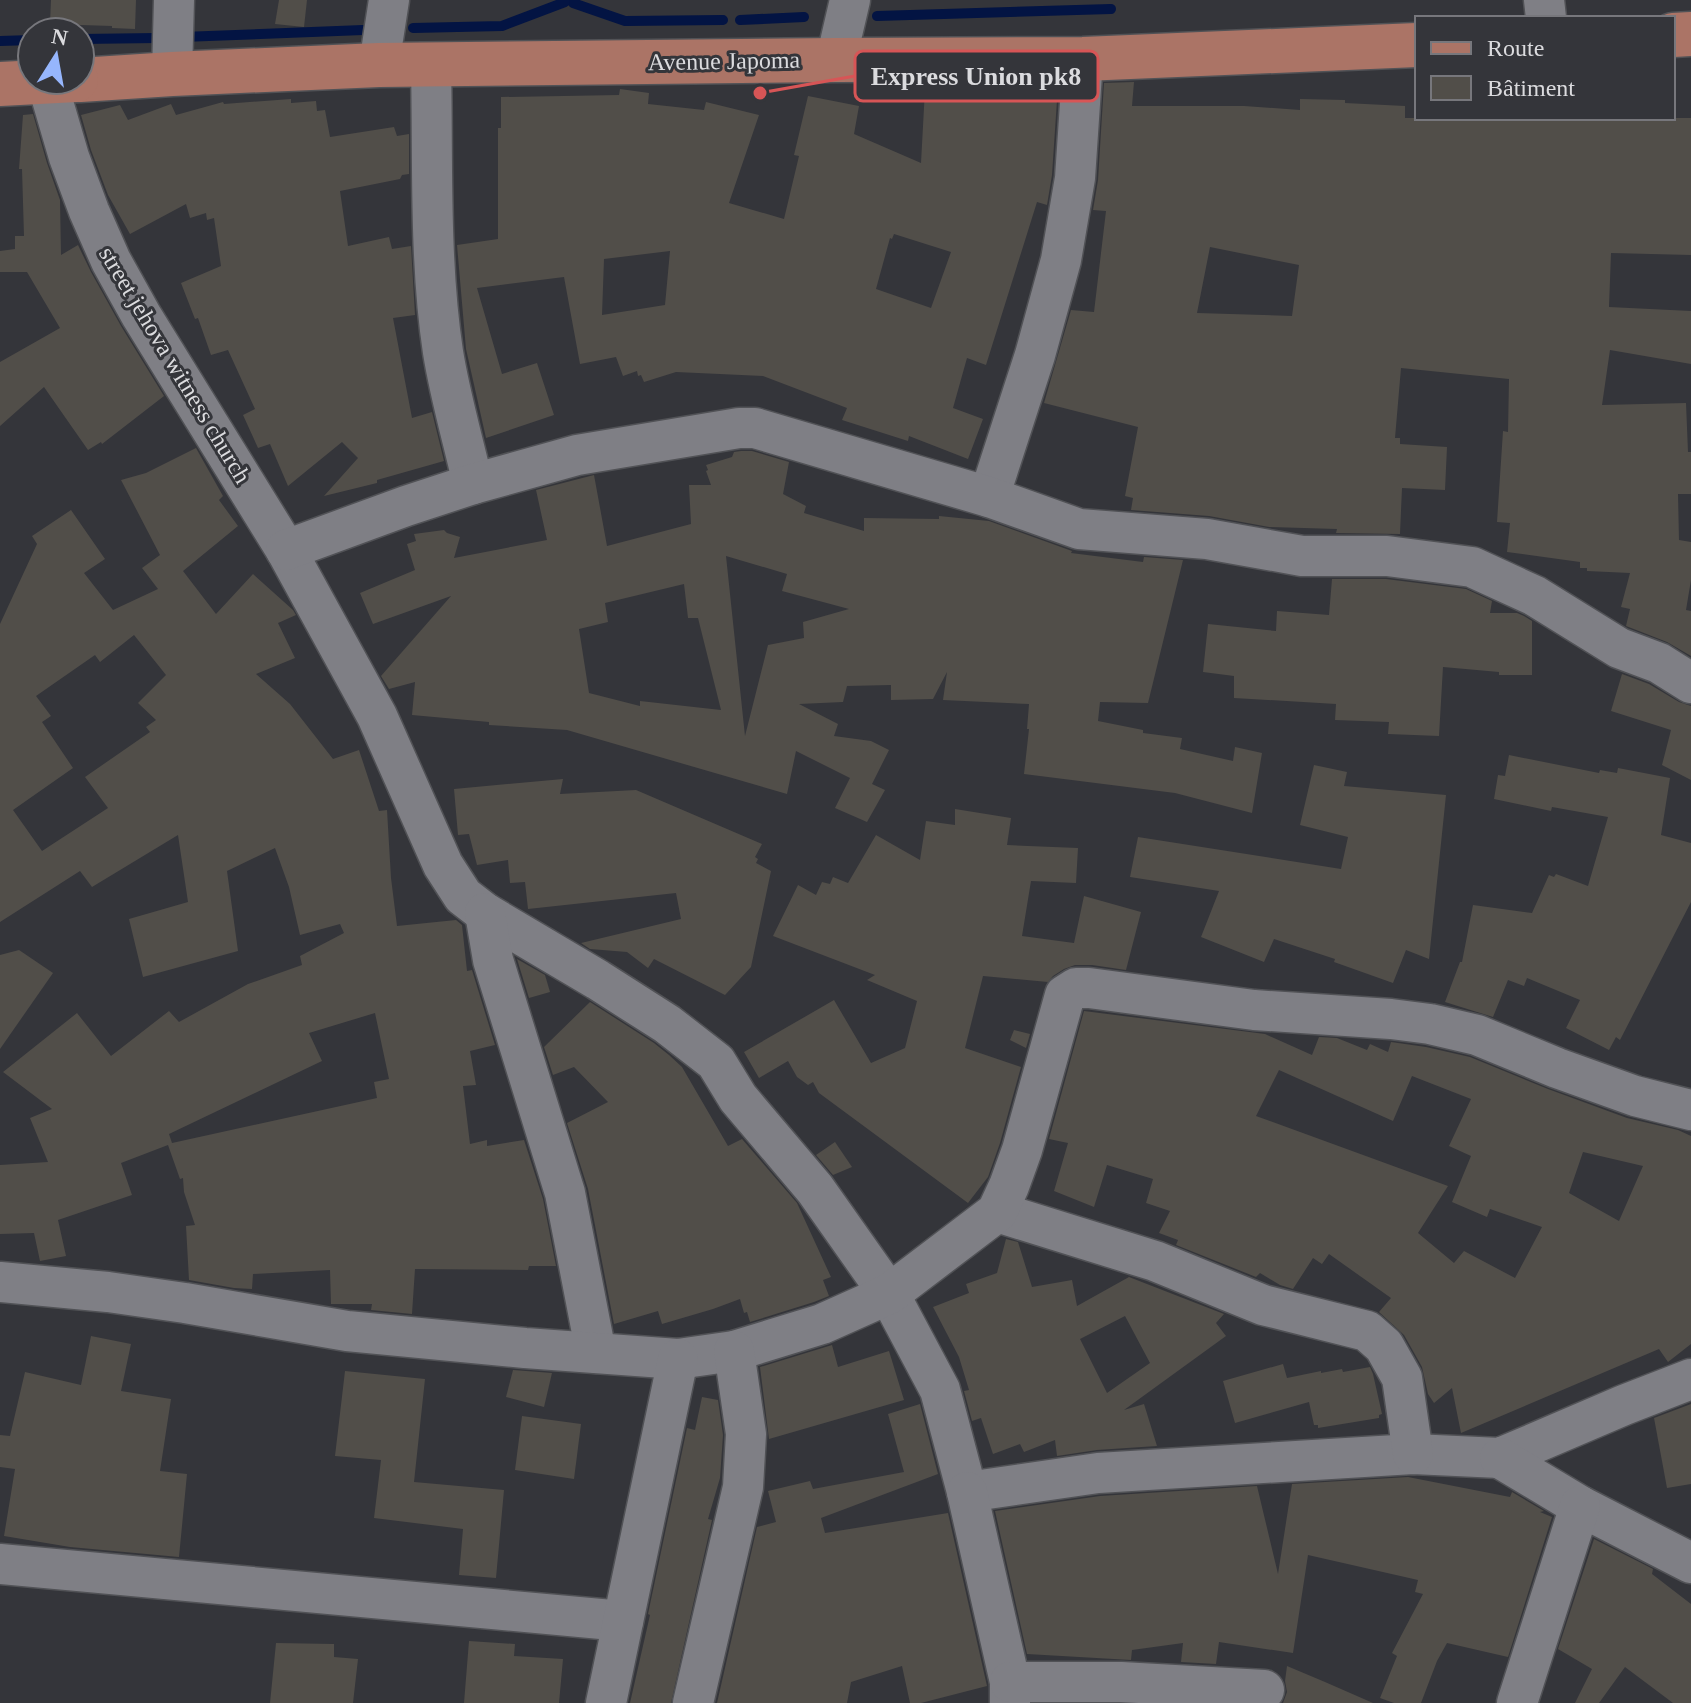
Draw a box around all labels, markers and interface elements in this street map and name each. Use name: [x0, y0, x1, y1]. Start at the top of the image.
north arrow: [16, 16, 96, 96]
legend: [1415, 16, 1675, 120]
text: N: [50, 23, 70, 51]
text: Route: [1487, 35, 1544, 61]
street label: Avenue Japoma: [648, 47, 801, 75]
callout: Express Union pk8: [855, 51, 1098, 101]
text: Express Union pk8: [871, 62, 1081, 91]
text: Bâtiment: [1487, 75, 1575, 101]
street label: street jehova witness church: [94, 242, 256, 488]

